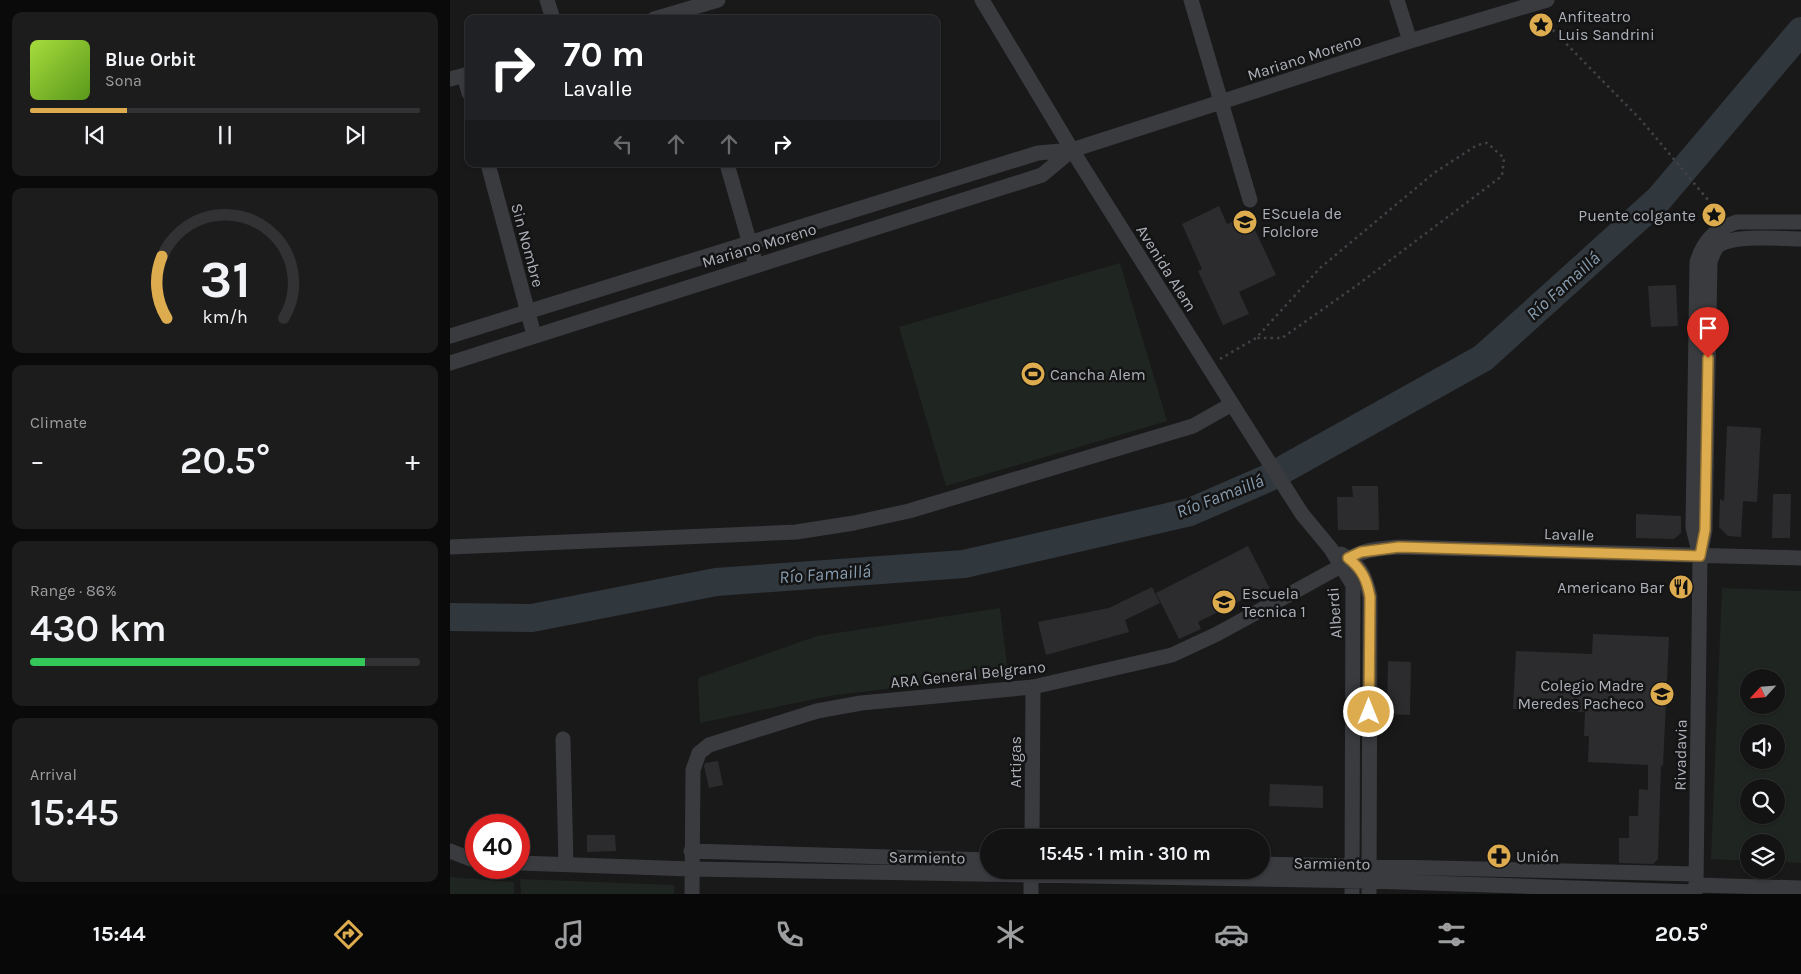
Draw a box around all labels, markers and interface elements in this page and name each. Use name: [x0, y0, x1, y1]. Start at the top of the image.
place label: Anfiteatro Luis Sandrini: [1558, 7, 1655, 44]
place icon: Anfiteatro Luis Sandrini: [1528, 12, 1554, 38]
street label: Mariano Moreno: [1245, 30, 1363, 85]
text: 70 m: [563, 34, 645, 75]
icon: right: [480, 35, 545, 100]
text: Blue Orbit: [105, 49, 196, 71]
text: Sona: [105, 71, 142, 90]
text: Lavalle: [563, 76, 632, 102]
icon: previous: [81, 121, 109, 149]
icon: pause: [211, 121, 239, 149]
icon: next: [341, 121, 369, 149]
icon: left: [609, 130, 637, 158]
icon: ahead: [662, 130, 690, 158]
icon: ahead: [715, 130, 743, 158]
icon: right: [768, 130, 796, 158]
street label: Sin Nombre: [507, 201, 548, 289]
place icon: Puente colgante: [1701, 202, 1727, 228]
place label: EScuela de Folclore: [1262, 204, 1342, 241]
place label: Puente colgante: [1578, 206, 1696, 225]
school or university icon: EScuela de Folclore: [1232, 209, 1258, 235]
street label: Mariano Moreno: [700, 219, 819, 272]
street label: Avenida Alem: [1132, 221, 1201, 315]
water label: Río Famaillá: [1522, 247, 1604, 325]
text: 31: [200, 249, 250, 310]
text: km/h: [202, 307, 248, 328]
pin: [1687, 307, 1729, 358]
icon: arrive: [1694, 314, 1722, 342]
sports icon: Cancha Alem: [1020, 361, 1046, 387]
place label: Cancha Alem: [1050, 365, 1146, 384]
text: Climate: [30, 413, 87, 432]
text: 20.5°: [180, 438, 270, 483]
text: −: [30, 444, 45, 477]
text: +: [405, 444, 420, 477]
water label: Río Famaillá: [1173, 469, 1267, 523]
street label: Lavalle: [1544, 524, 1594, 545]
water label: Río Famaillá: [778, 560, 872, 588]
restaurant icon: Americano Bar: [1668, 574, 1694, 600]
place label: Americano Bar: [1557, 578, 1664, 597]
text: Range · 86%: [30, 581, 117, 600]
place label: Escuela Tecnica 1: [1242, 584, 1306, 621]
street label: Alberdi: [1323, 587, 1346, 639]
school or university icon: Escuela Tecnica 1: [1211, 589, 1237, 615]
text: 430 km: [30, 606, 167, 651]
street label: ARA General Belgrano: [890, 657, 1047, 692]
north arrow: [1740, 669, 1785, 714]
map controls: [1740, 669, 1785, 879]
place label: Colegio Madre Meredes Pacheco: [1518, 676, 1644, 713]
school or university icon: Colegio Madre Meredes Pacheco: [1649, 681, 1675, 707]
position arrow: [1342, 685, 1394, 737]
street label: Rivadavia: [1670, 719, 1691, 791]
button: sound: [1740, 724, 1785, 769]
street label: Artigas: [1006, 736, 1025, 788]
text: Arrival: [30, 765, 77, 784]
button: search: [1740, 779, 1785, 824]
text: 15:45: [30, 790, 119, 835]
speed limit sign: 40: [465, 814, 530, 879]
button: layers: [1740, 834, 1785, 879]
text: 15:45 · 1 min · 310 m: [1039, 843, 1211, 865]
pharmacy icon: Unión: [1486, 843, 1512, 869]
street label: Sarmiento: [889, 847, 965, 868]
place label: Unión: [1516, 847, 1559, 866]
street label: Sarmiento: [1294, 853, 1370, 874]
icon: directions: [331, 917, 366, 952]
icon: music: [552, 917, 587, 952]
icon: phone: [772, 917, 807, 952]
icon: climate: [993, 917, 1028, 952]
icon: car: [1214, 917, 1249, 952]
icon: filters: [1434, 917, 1469, 952]
text: 15:44: [93, 921, 146, 947]
text: 20.5°: [1655, 921, 1708, 947]

